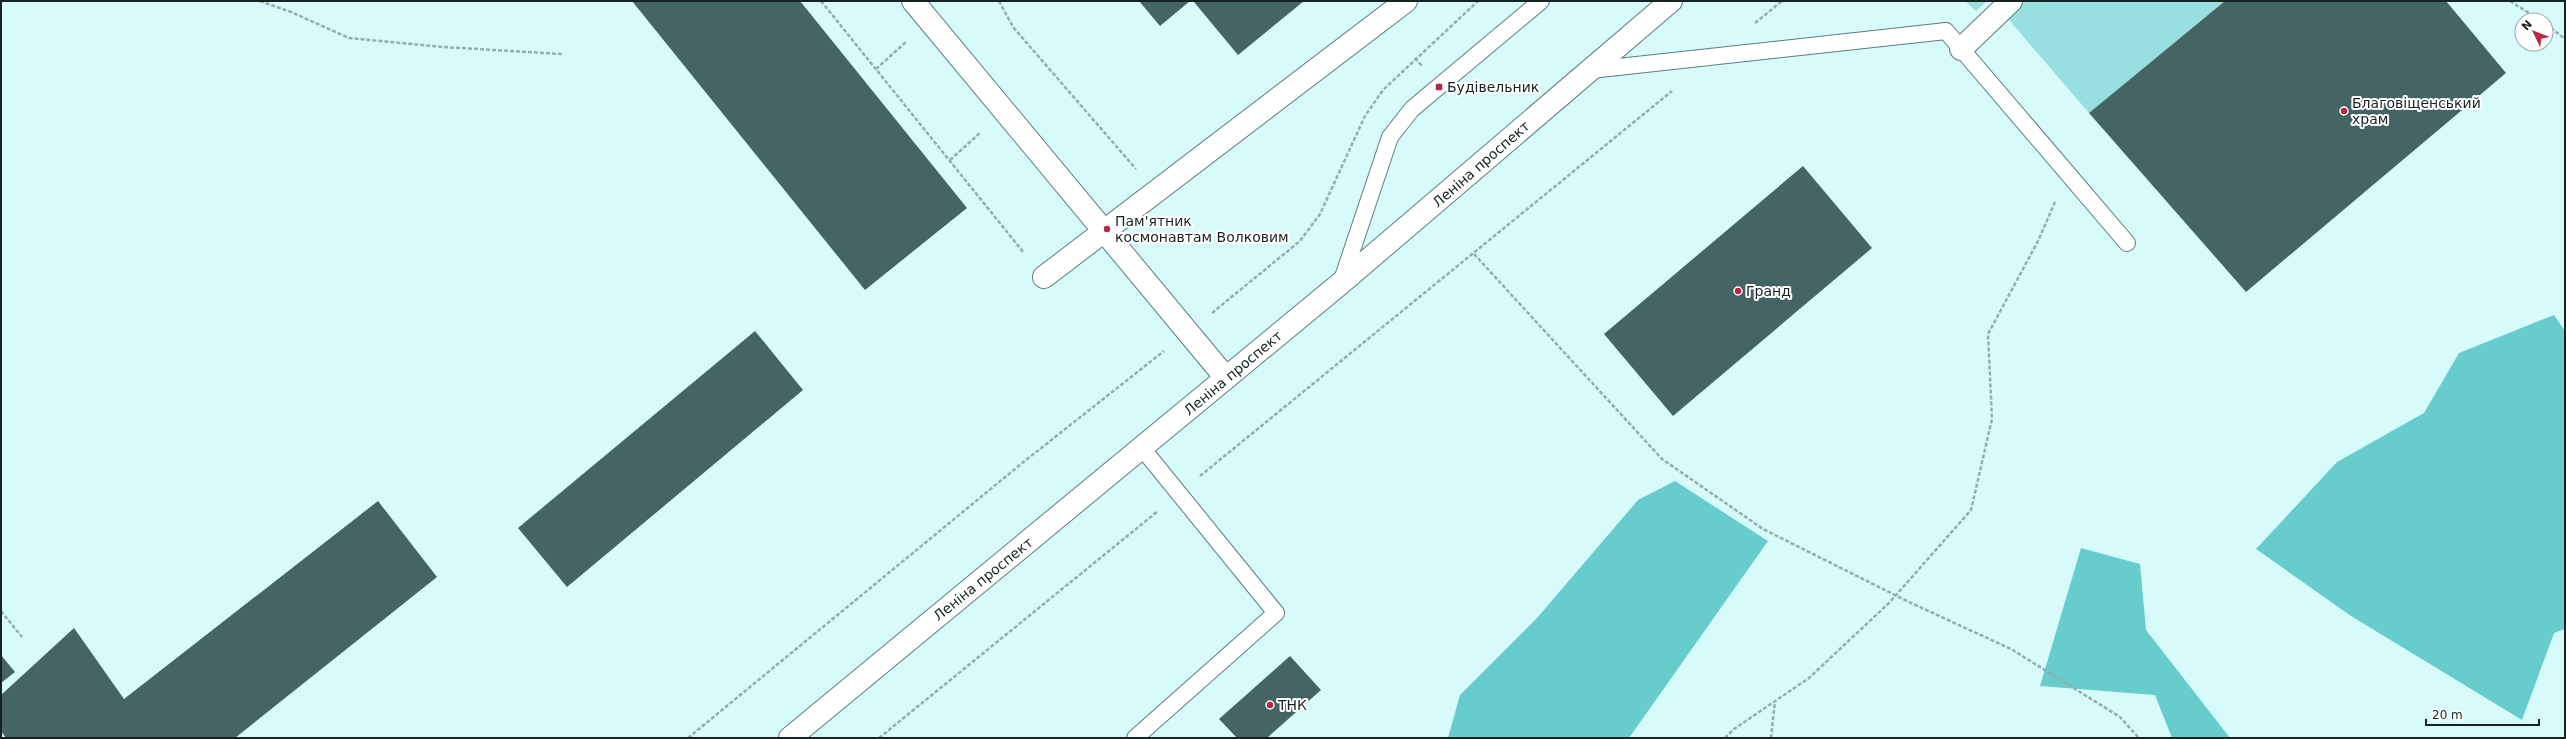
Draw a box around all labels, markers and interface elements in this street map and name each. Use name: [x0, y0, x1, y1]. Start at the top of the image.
north arrow: [2514, 12, 2554, 52]
text: N: [2519, 18, 2535, 33]
place label: Будівельник: [1447, 79, 1539, 95]
marker: Будівельник: [1434, 82, 1444, 92]
place label: Благовіщенський храм: [2352, 95, 2481, 127]
marker: Благовіщенський храм: [2339, 106, 2349, 116]
street label: Леніна проспект: [1429, 118, 1533, 210]
place label: Пам'ятник космонавтам Волковим: [1115, 213, 1289, 245]
marker: Пам'ятник космонавтам Волковим: [1102, 224, 1112, 234]
place label: Гранд: [1746, 283, 1791, 299]
marker: Гранд: [1733, 286, 1743, 296]
street label: Леніна проспект: [1181, 327, 1285, 419]
street label: Леніна проспект: [930, 534, 1036, 624]
place label: ТНК: [1277, 697, 1307, 713]
marker: ТНК: [1265, 700, 1275, 710]
scale bar: [2426, 701, 2539, 727]
text: 20 m: [2432, 708, 2463, 722]

